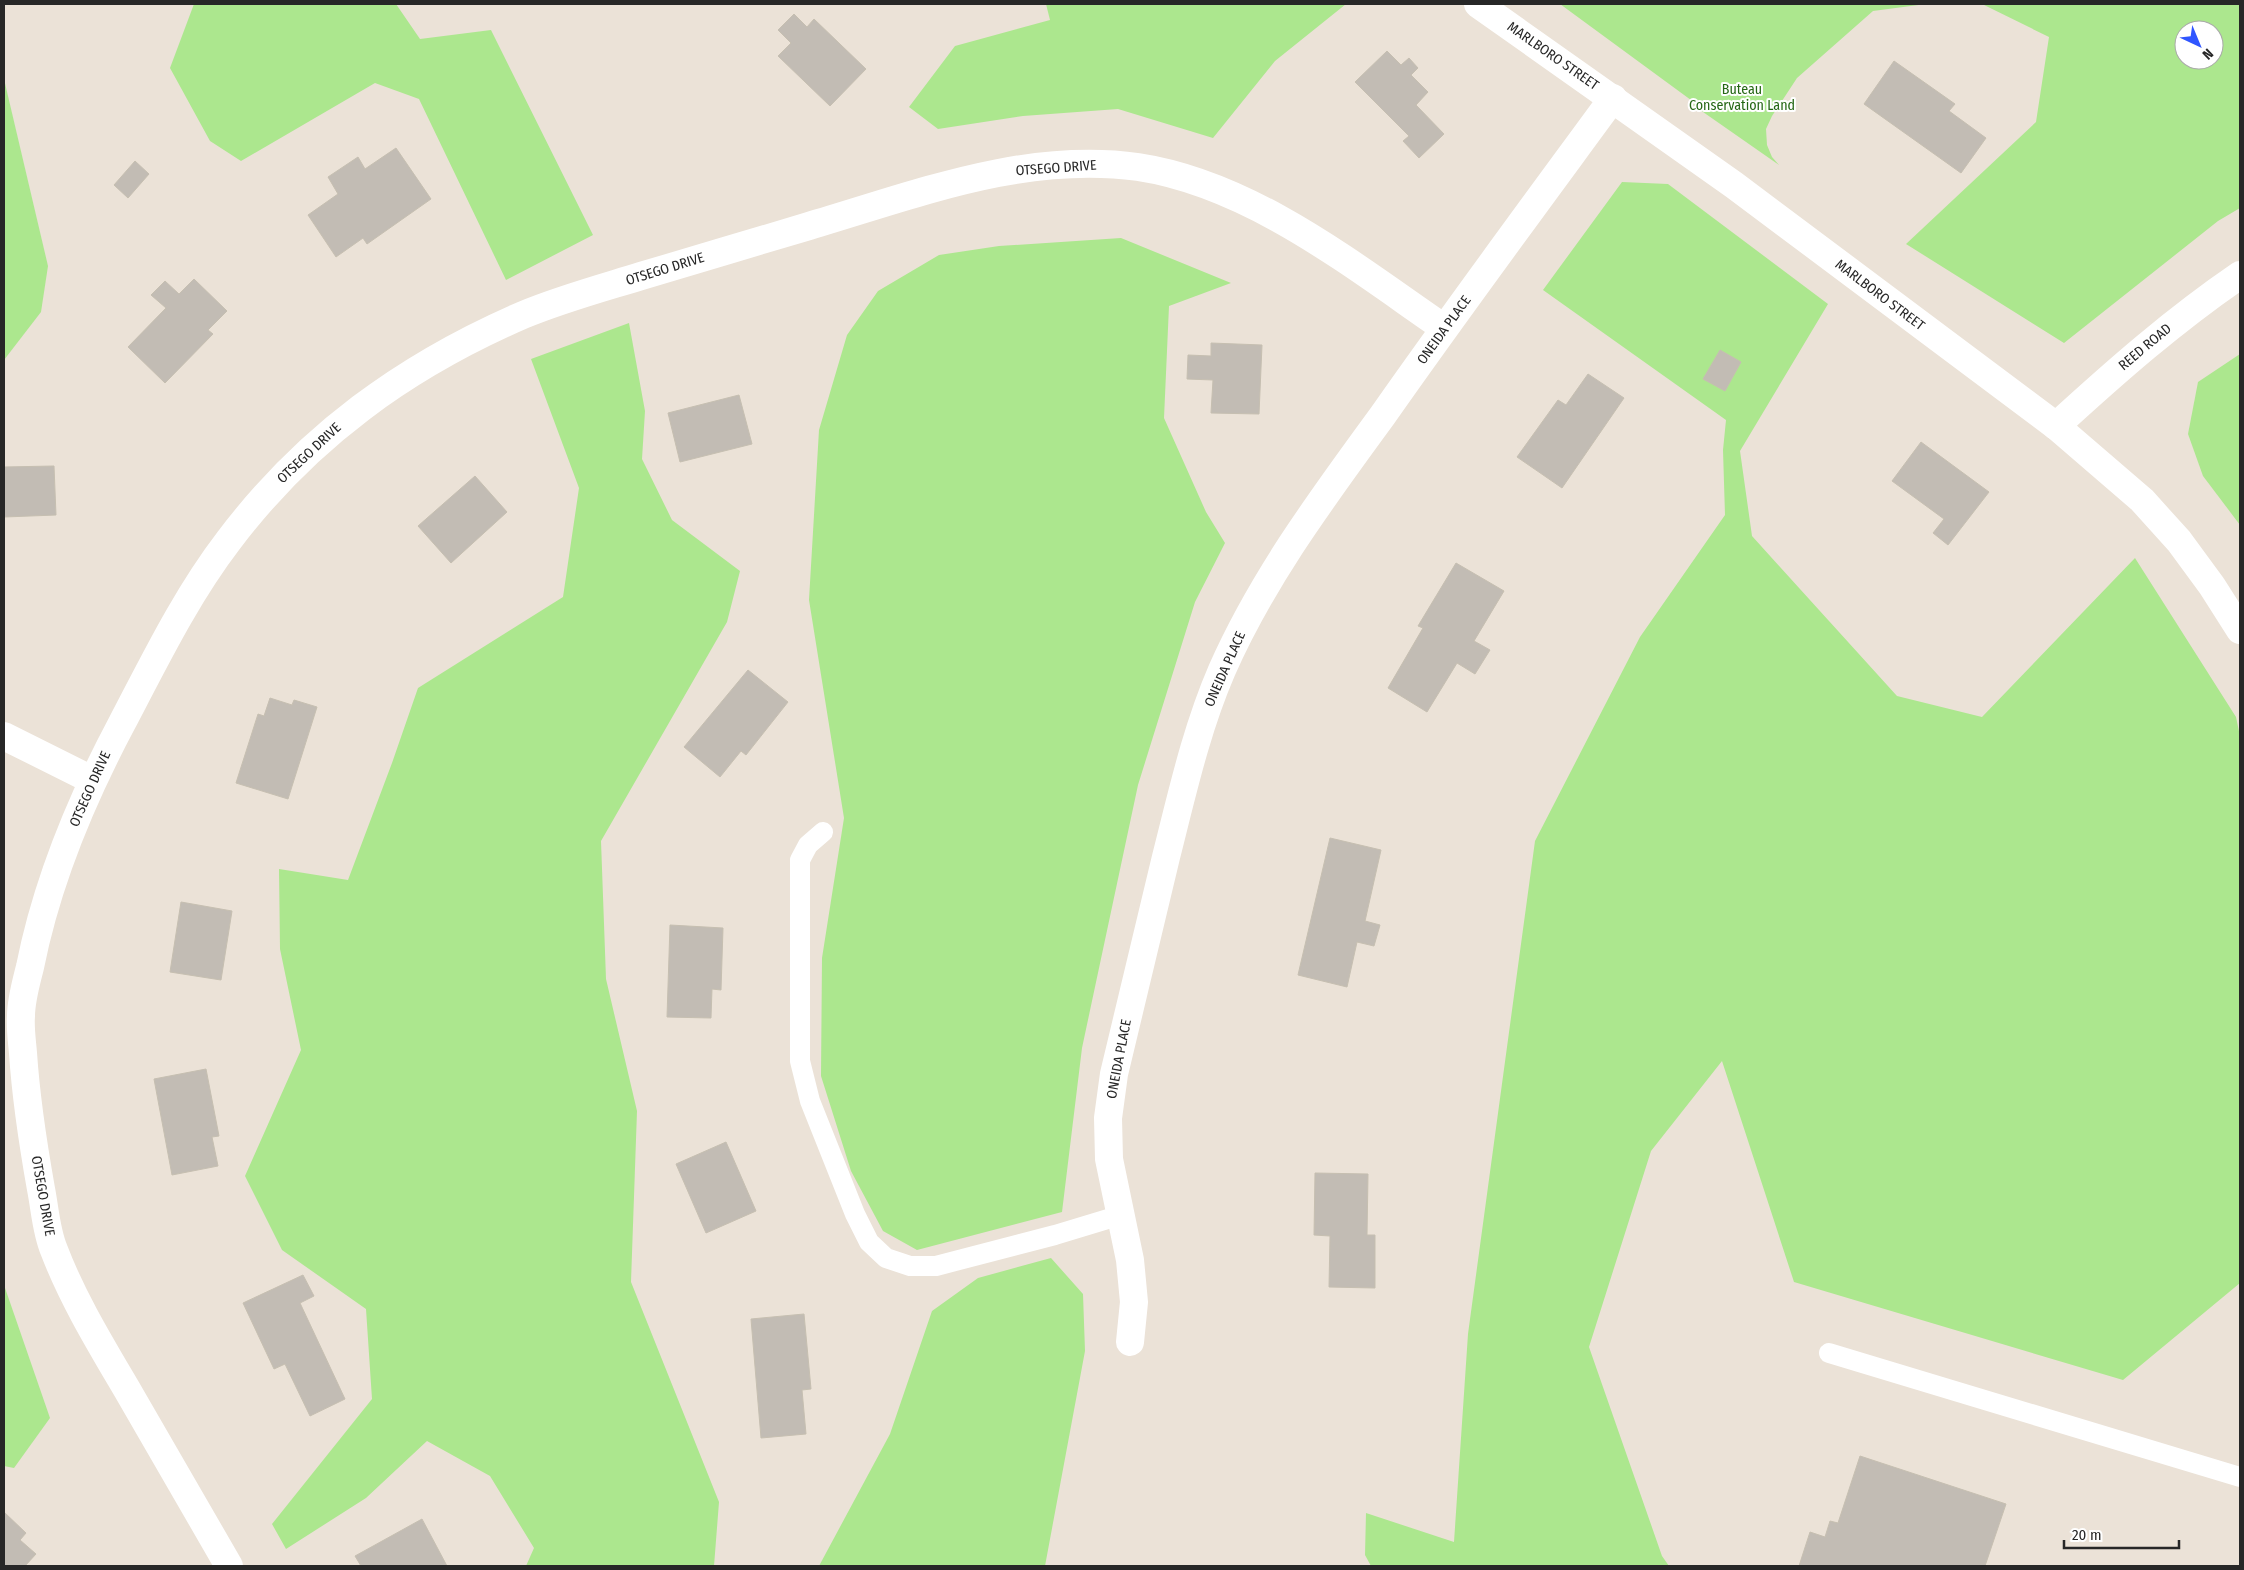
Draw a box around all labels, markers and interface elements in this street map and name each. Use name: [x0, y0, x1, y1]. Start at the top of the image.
street label: MARLBORO STREET: [1504, 18, 1602, 94]
north arrow: [2174, 20, 2224, 70]
text: N: [2199, 45, 2217, 63]
park label: Buteau Conservation Land: [1689, 81, 1795, 114]
street label: OTSEGO DRIVE: [1015, 157, 1097, 179]
street label: OTSEGO DRIVE: [624, 249, 707, 289]
street label: MARLBORO STREET: [1832, 256, 1928, 334]
street label: ONEIDA PLACE: [1413, 292, 1475, 368]
street label: REED ROAD: [2115, 320, 2175, 374]
street label: OTSEGO DRIVE: [274, 419, 345, 487]
street label: ONEIDA PLACE: [1201, 628, 1249, 709]
street label: OTSEGO DRIVE: [66, 748, 114, 829]
street label: ONEIDA PLACE: [1103, 1017, 1135, 1100]
street label: OTSEGO DRIVE: [28, 1155, 58, 1238]
scale bar: [2064, 1518, 2179, 1550]
text: 20 m: [2072, 1526, 2102, 1544]

